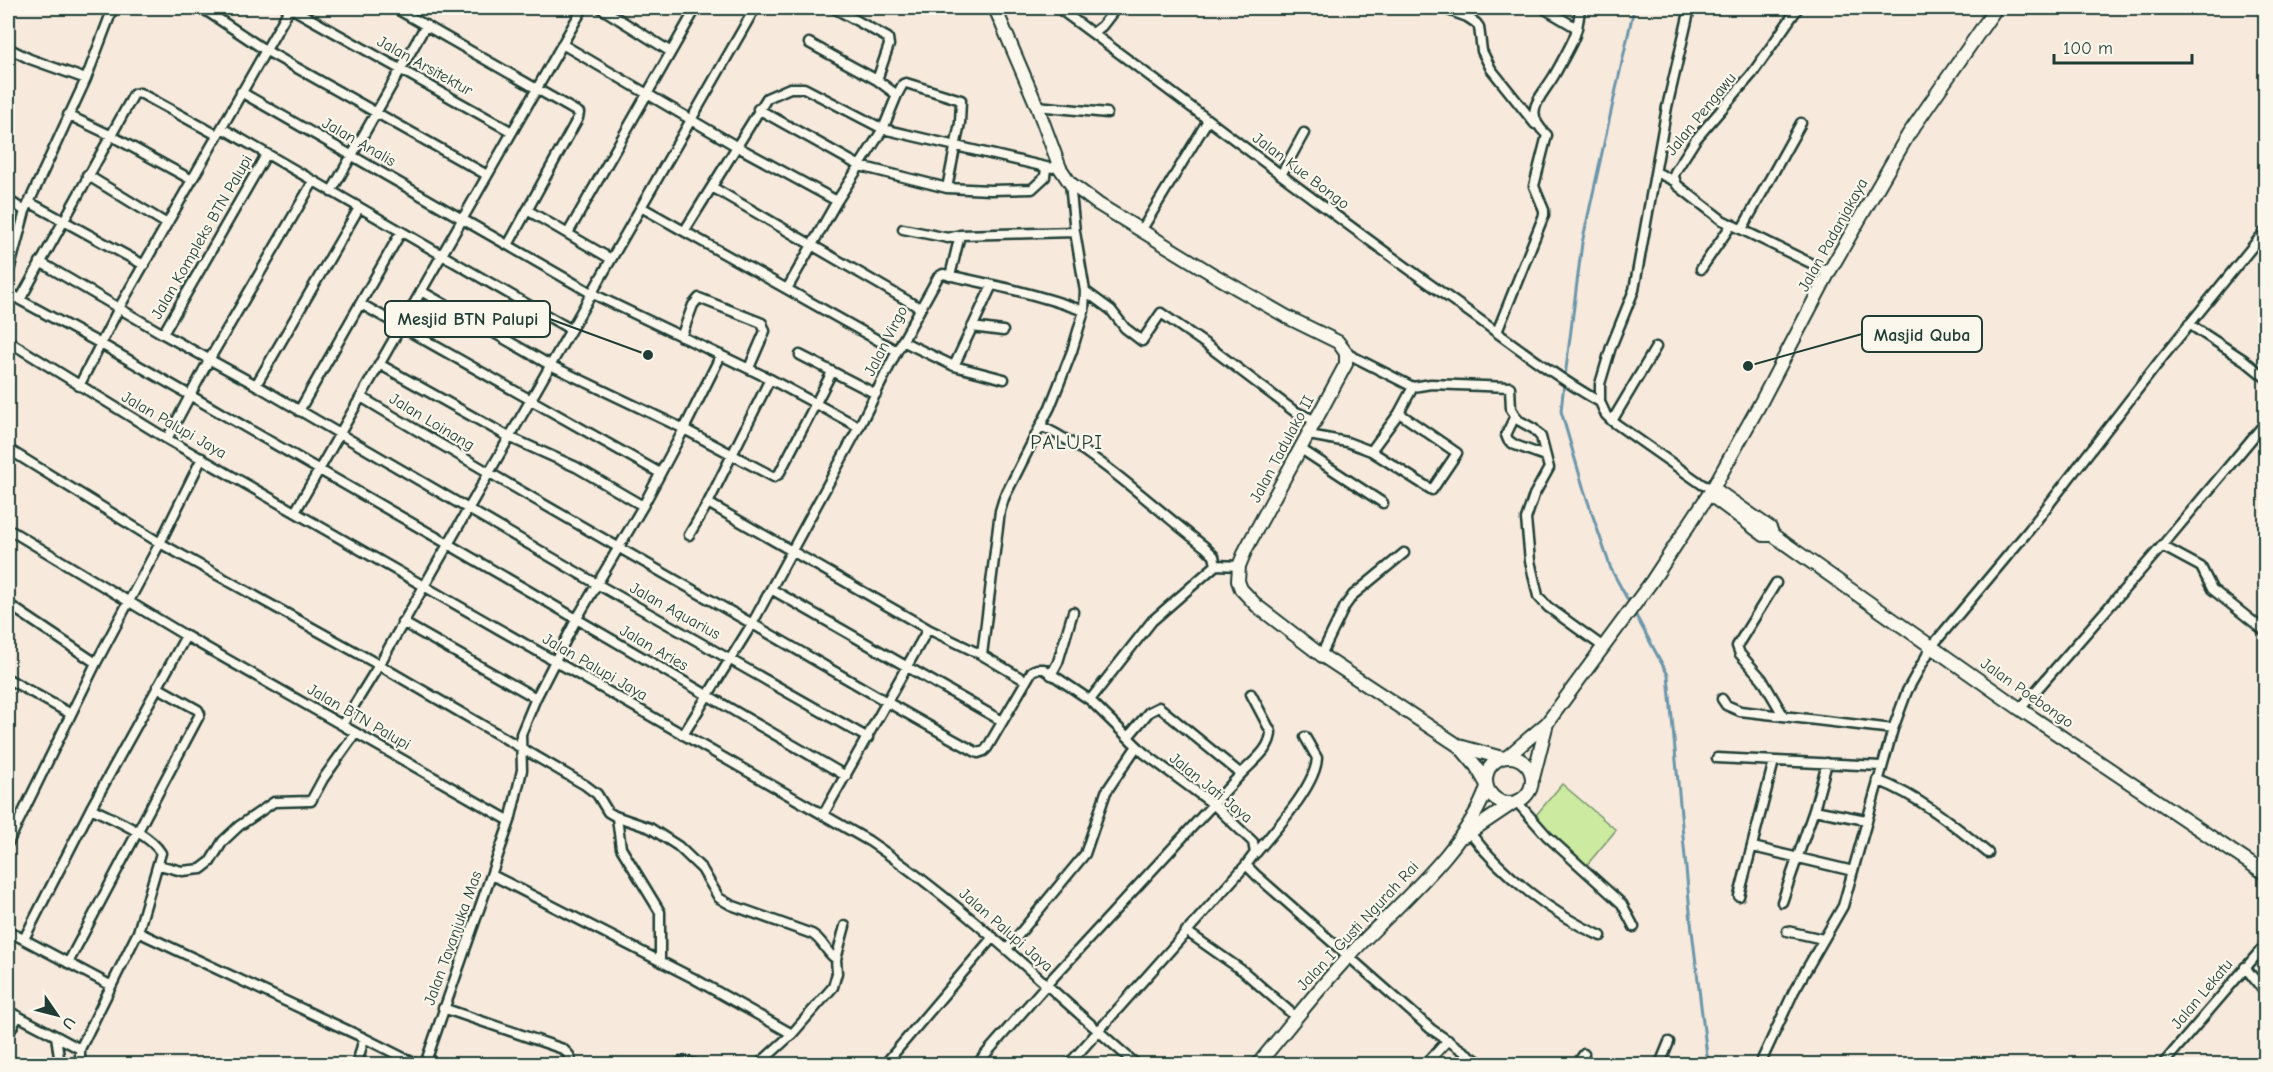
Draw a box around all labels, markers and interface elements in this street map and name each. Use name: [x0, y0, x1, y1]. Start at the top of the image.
scale bar: [2054, 27, 2192, 65]
street label: Jalan Arsitektur: [374, 32, 476, 100]
text: 100 m: [2063, 38, 2113, 59]
street label: Jalan Pengawu: [1662, 69, 1740, 159]
street label: Jalan Analis: [319, 114, 399, 170]
street label: Jalan Kue Bongo: [1249, 129, 1353, 213]
street label: Jalan Kompleks BTN Palupi: [148, 152, 256, 322]
street label: Jalan Padanjakaya: [1794, 175, 1872, 295]
callout: Mesjid BTN Palupi: [385, 301, 550, 337]
street label: Jalan Virgo: [861, 303, 911, 379]
text: Mesjid BTN Palupi: [398, 309, 538, 330]
callout: Masjid Quba: [1862, 316, 1982, 352]
text: Masjid Quba: [1874, 325, 1970, 346]
street label: Jalan Palupi Jaya: [118, 388, 230, 462]
street label: Jalan Loinang: [386, 390, 478, 454]
street label: Jalan Tadulako II: [1246, 392, 1318, 506]
district label: PALUPI: [1030, 431, 1104, 454]
street label: Jalan Aquarius: [627, 579, 724, 643]
street label: Jalan Aries: [617, 621, 691, 675]
street label: Jalan Palupi Jaya: [539, 630, 651, 704]
street label: Jalan Poebongo: [1977, 654, 2077, 732]
street label: Jalan BTN Palupi: [304, 680, 414, 754]
street label: Jalan Jati Jaya: [1166, 749, 1256, 827]
street label: Jalan I Gusti Ngurah Rai: [1294, 858, 1422, 994]
street label: Jalan Tavanjuka Mas: [420, 868, 486, 1008]
street label: Jalan Palupi Jaya: [956, 885, 1056, 975]
street label: Jalan Lekatu: [2168, 955, 2236, 1033]
north arrow: [27, 985, 87, 1045]
text: U: [58, 1013, 79, 1033]

